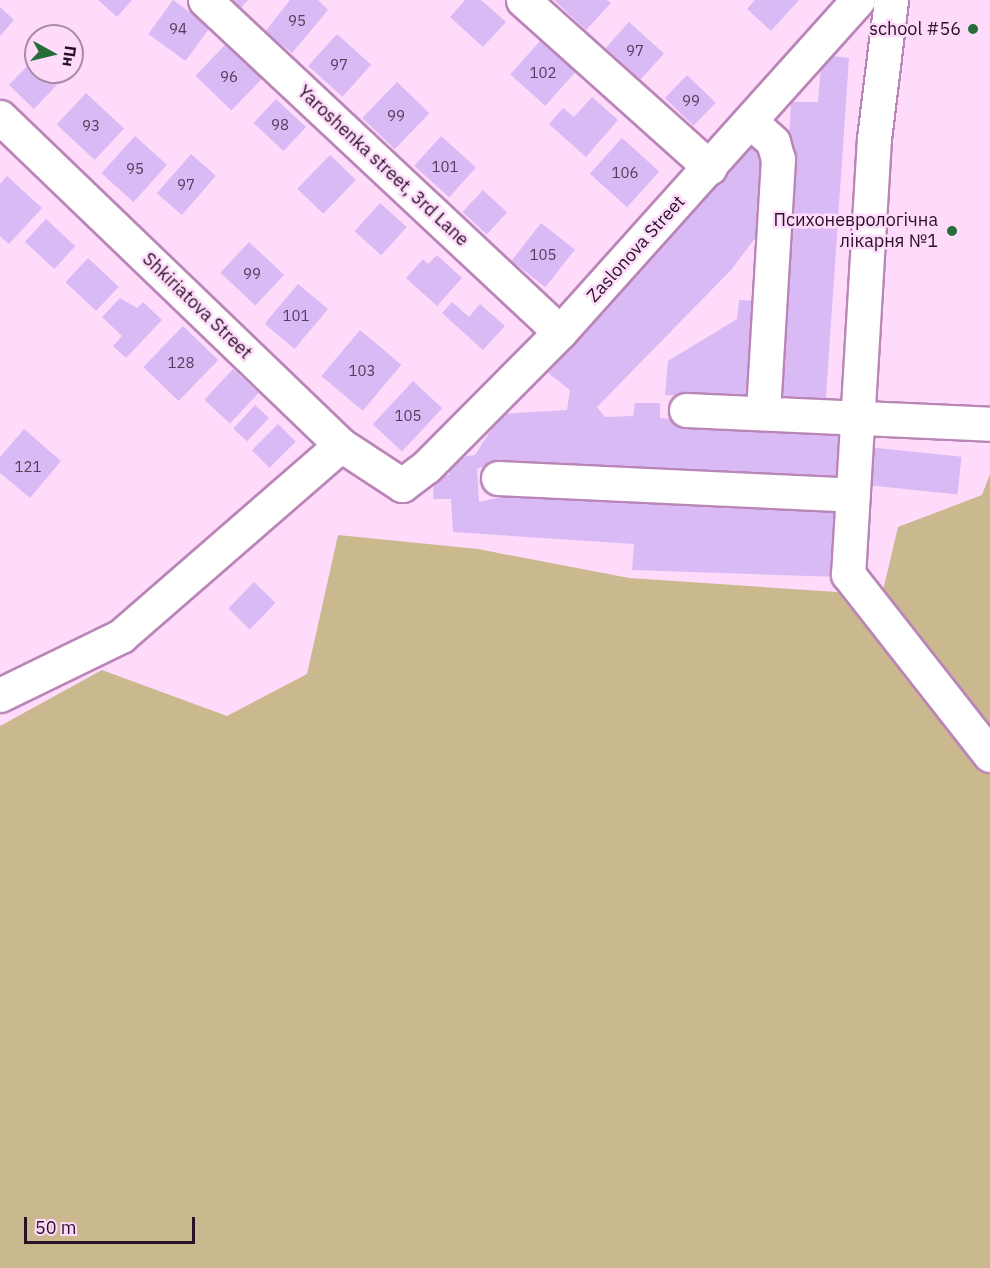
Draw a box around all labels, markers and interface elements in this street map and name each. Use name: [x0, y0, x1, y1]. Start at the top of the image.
house number: 95: [288, 12, 306, 30]
place label: school #56: [869, 18, 961, 40]
house number: 94: [169, 20, 187, 38]
marker: school #56: [966, 22, 980, 36]
north arrow: [24, 24, 84, 84]
house number: 97: [626, 42, 644, 60]
text: Пн: [58, 44, 81, 68]
house number: 97: [330, 56, 348, 74]
house number: 102: [530, 64, 556, 82]
house number: 96: [220, 68, 238, 86]
street label: Yaroshenka street, 3rd Lane: [293, 81, 473, 251]
house number: 99: [682, 92, 700, 110]
house number: 99: [387, 107, 405, 125]
house number: 98: [271, 116, 289, 134]
house number: 93: [82, 117, 100, 135]
house number: 101: [432, 158, 458, 176]
house number: 95: [126, 160, 144, 178]
house number: 106: [612, 164, 638, 182]
house number: 97: [177, 176, 195, 194]
street label: Zaslonova Street: [583, 191, 689, 307]
place label: Психоневрологічна лікарня №1: [773, 210, 938, 252]
marker: Психоневрологічна лікарня №1: [943, 222, 961, 240]
house number: 105: [530, 246, 556, 264]
street label: Shkiriatova Street: [138, 248, 256, 364]
house number: 99: [243, 265, 261, 283]
house number: 101: [283, 307, 309, 325]
house number: 128: [168, 354, 194, 372]
house number: 103: [349, 362, 375, 380]
house number: 105: [395, 407, 421, 425]
house number: 121: [15, 458, 41, 476]
scale bar: [27, 1205, 198, 1243]
text: 50 m: [35, 1216, 77, 1239]

